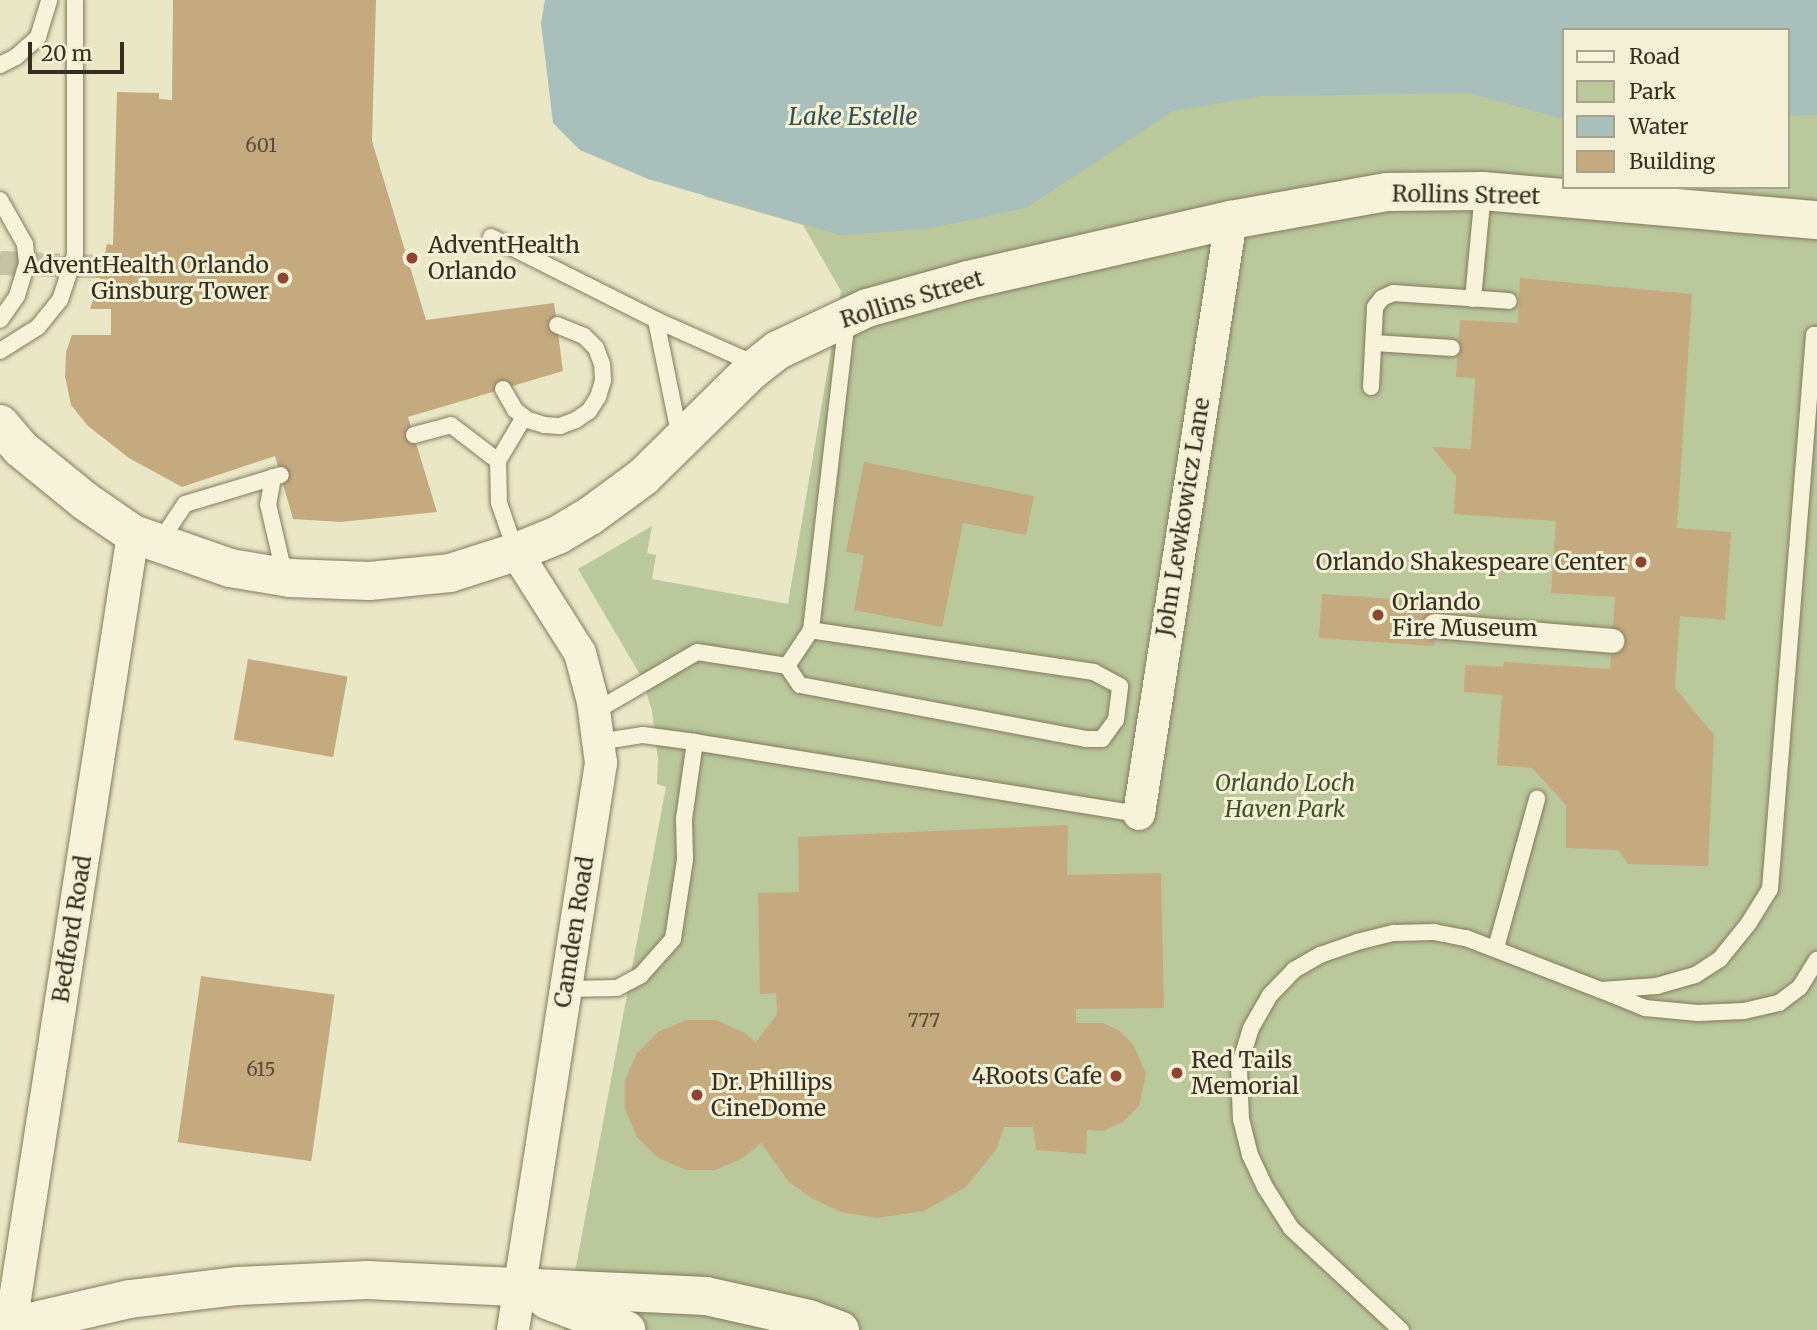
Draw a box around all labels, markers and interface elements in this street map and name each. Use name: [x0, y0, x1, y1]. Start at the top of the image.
scale bar: [32, 28, 128, 72]
legend: [1562, 28, 1789, 189]
text: 20 m: [41, 40, 92, 67]
text: Road: [1629, 43, 1680, 70]
text: Park: [1629, 78, 1676, 105]
water label: Lake Estelle: [789, 103, 917, 131]
text: Water: [1629, 113, 1688, 140]
house number: 601: [245, 135, 277, 157]
text: Building: [1629, 148, 1715, 175]
street label: Rollins Street: [1392, 180, 1540, 210]
place label: AdventHealth Orlando: [428, 231, 580, 285]
marker: AdventHealth Orlando: [402, 248, 422, 268]
place label: AdventHealth Orlando Ginsburg Tower: [23, 251, 269, 305]
street label: Rollins Street: [837, 264, 987, 334]
marker: AdventHealth Orlando Ginsburg Tower: [275, 270, 291, 286]
street label: John Lewkowicz Lane: [1150, 396, 1216, 638]
place label: Orlando Shakespeare Center: [1316, 548, 1627, 576]
marker: Orlando Shakespeare Center: [1633, 554, 1649, 570]
place label: Orlando Fire Museum: [1392, 588, 1538, 642]
marker: Orlando Fire Museum: [1370, 607, 1386, 623]
park label: Orlando Loch Haven Park: [1215, 769, 1355, 823]
street label: Bedford Road: [47, 853, 97, 1005]
street label: Camden Road: [548, 854, 600, 1010]
house number: 777: [908, 1010, 940, 1032]
place label: Red Tails Memorial: [1191, 1046, 1299, 1100]
house number: 615: [246, 1059, 276, 1081]
place label: 4Roots Cafe: [971, 1062, 1102, 1090]
marker: Red Tails Memorial: [1169, 1065, 1185, 1081]
place label: Dr. Phillips CineDome: [711, 1068, 832, 1122]
marker: 4Roots Cafe: [1108, 1068, 1124, 1084]
marker: Dr. Phillips CineDome: [689, 1087, 705, 1103]

